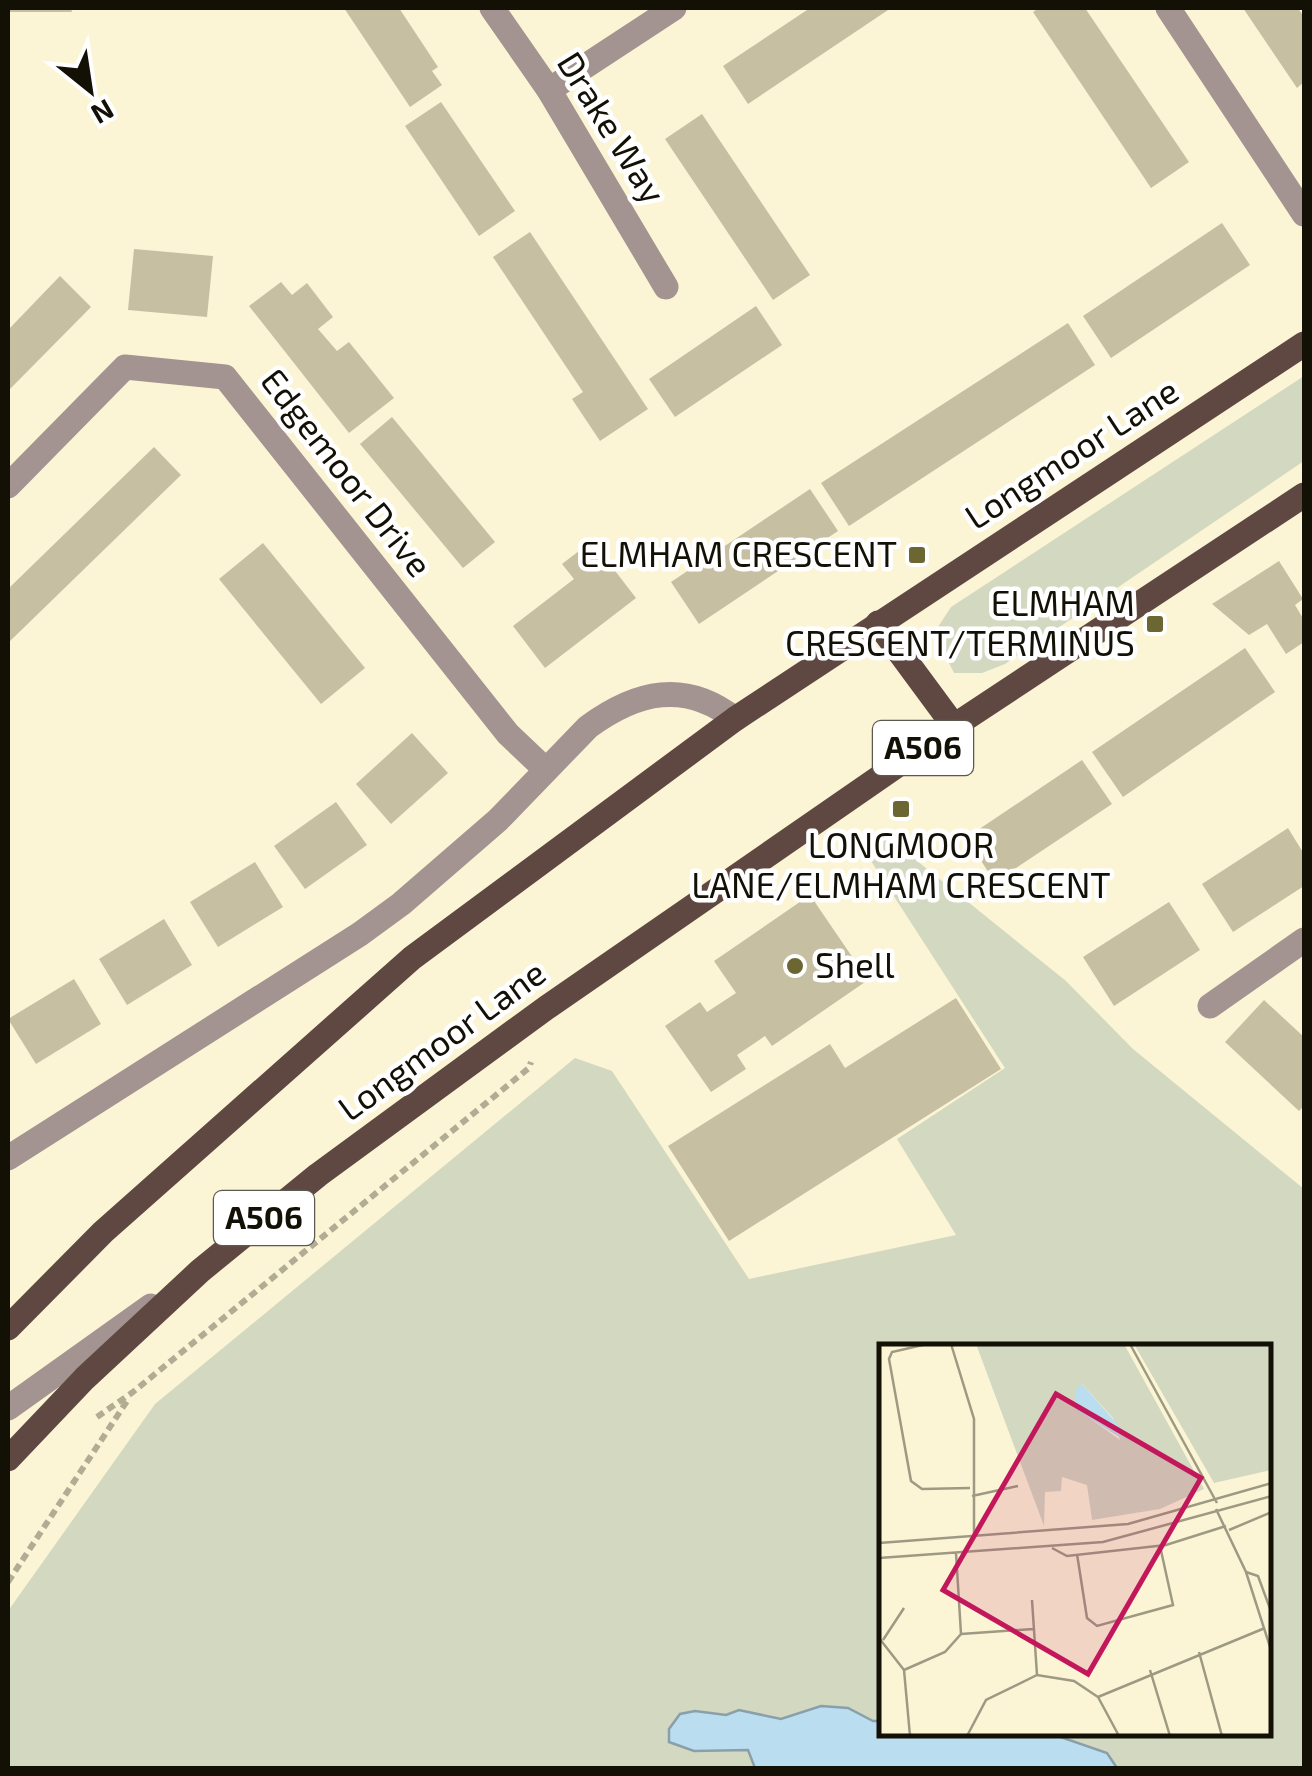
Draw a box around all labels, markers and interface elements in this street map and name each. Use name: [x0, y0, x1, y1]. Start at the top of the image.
north arrow: [40, 40, 140, 140]
street label: Drake Way: [550, 44, 676, 210]
text: N: [86, 93, 120, 132]
street label: Edgemoor Drive: [253, 359, 442, 584]
street label: Longmoor Lane: [957, 368, 1185, 537]
place label: ELMHAM CRESCENT: [580, 532, 897, 574]
marker: ELMHAM CRESCENT: [906, 544, 928, 566]
place label: ELMHAM CRESCENT/TERMINUS: [785, 581, 1135, 663]
marker: ELMHAM CRESCENT/TERMINUS: [1144, 613, 1166, 635]
road number: A506: [873, 721, 973, 775]
marker: LONGMOOR LANE/ELMHAM CRESCENT: [890, 798, 912, 820]
place label: LONGMOOR LANE/ELMHAM CRESCENT: [691, 823, 1111, 905]
place label: Shell: [815, 943, 895, 985]
street label: Longmoor Lane: [329, 950, 552, 1129]
marker: Shell: [784, 955, 806, 977]
road number: A506: [214, 1191, 314, 1245]
inset map: [879, 1344, 1272, 1736]

